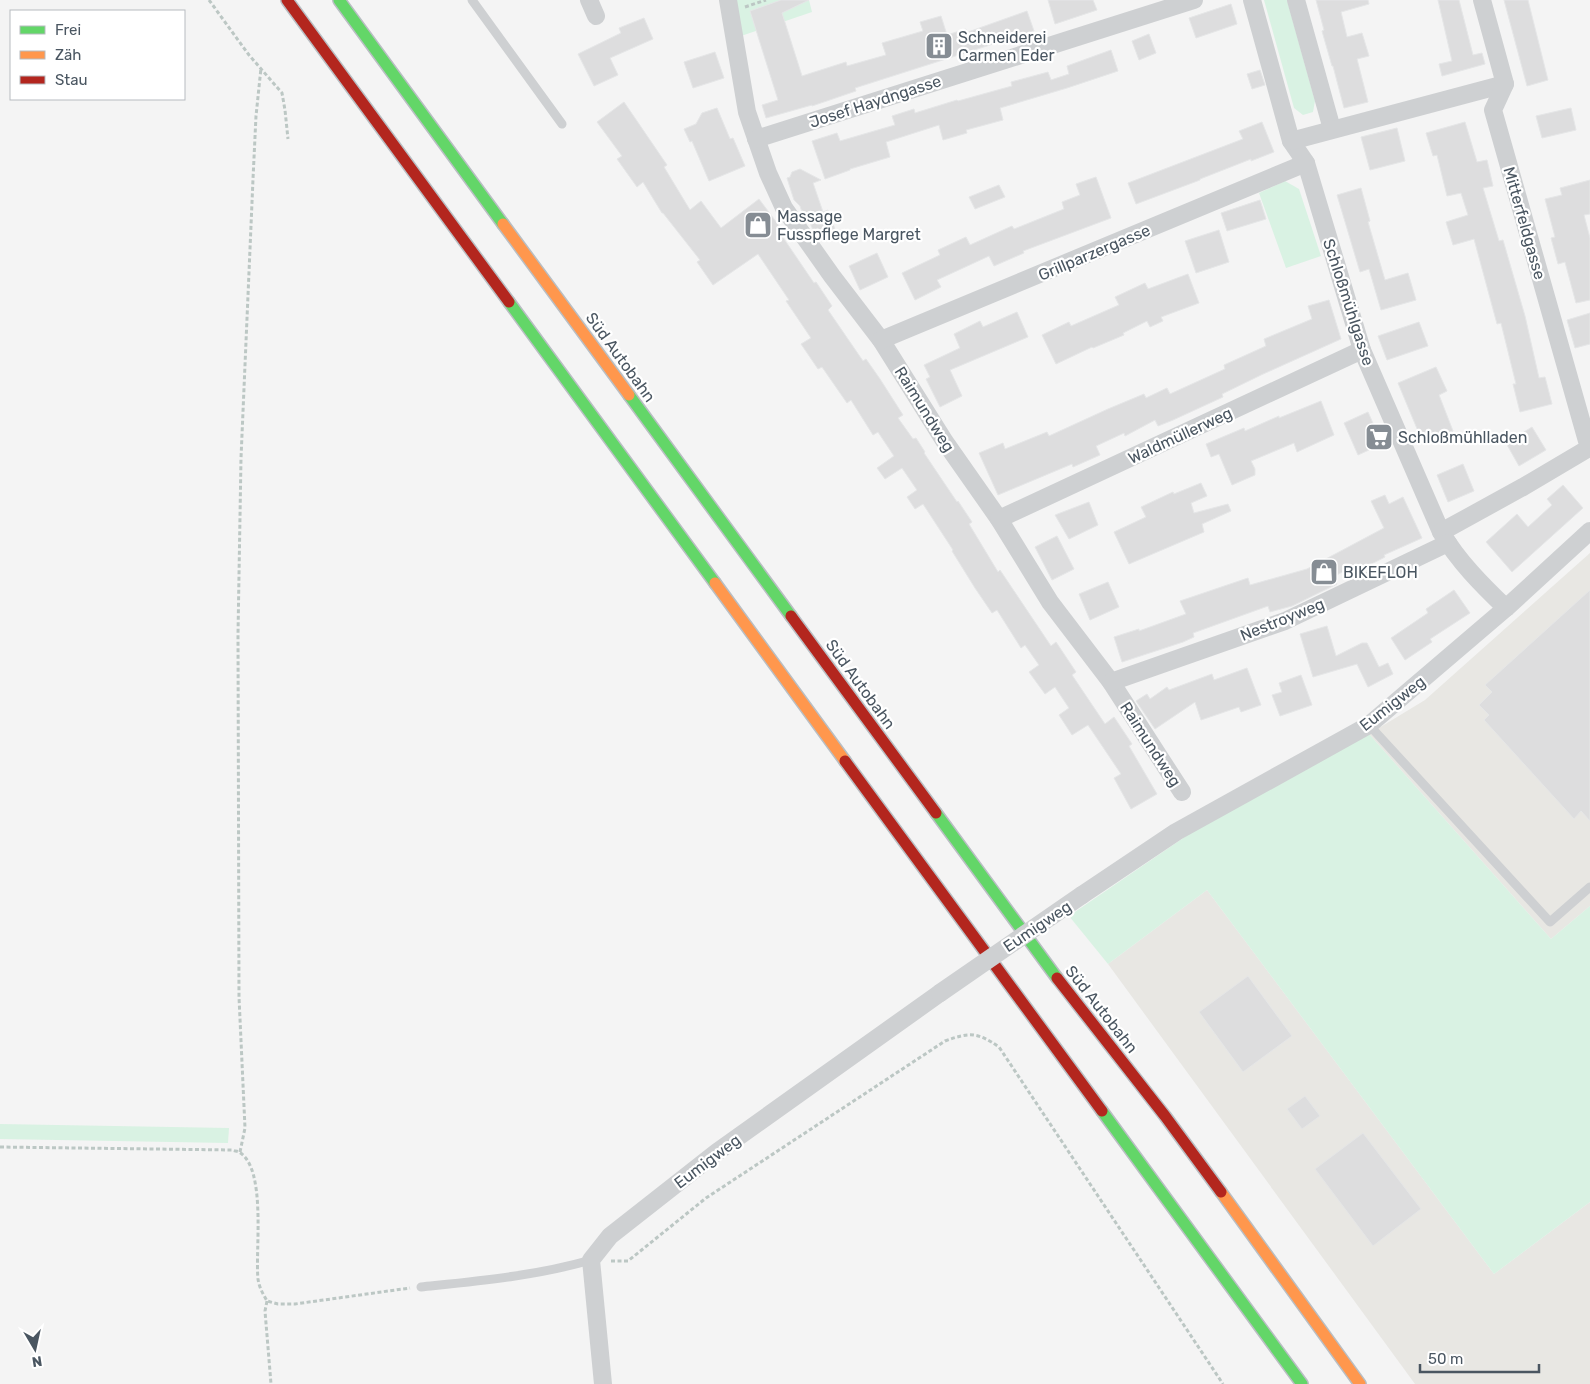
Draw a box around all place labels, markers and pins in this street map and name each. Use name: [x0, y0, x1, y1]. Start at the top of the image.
place label: Schneiderei Carmen Eder: [958, 28, 1055, 65]
building icon: Schneiderei Carmen Eder: [924, 31, 954, 61]
place label: Massage Fusspflege Margret: [777, 207, 921, 244]
shop icon: Massage Fusspflege Margret: [743, 210, 773, 240]
supermarket icon: Schloßmühlladen: [1364, 422, 1394, 452]
place label: Schloßmühlladen: [1398, 428, 1527, 447]
shop icon: BIKEFLOH: [1309, 557, 1339, 587]
place label: BIKEFLOH: [1343, 563, 1418, 582]

